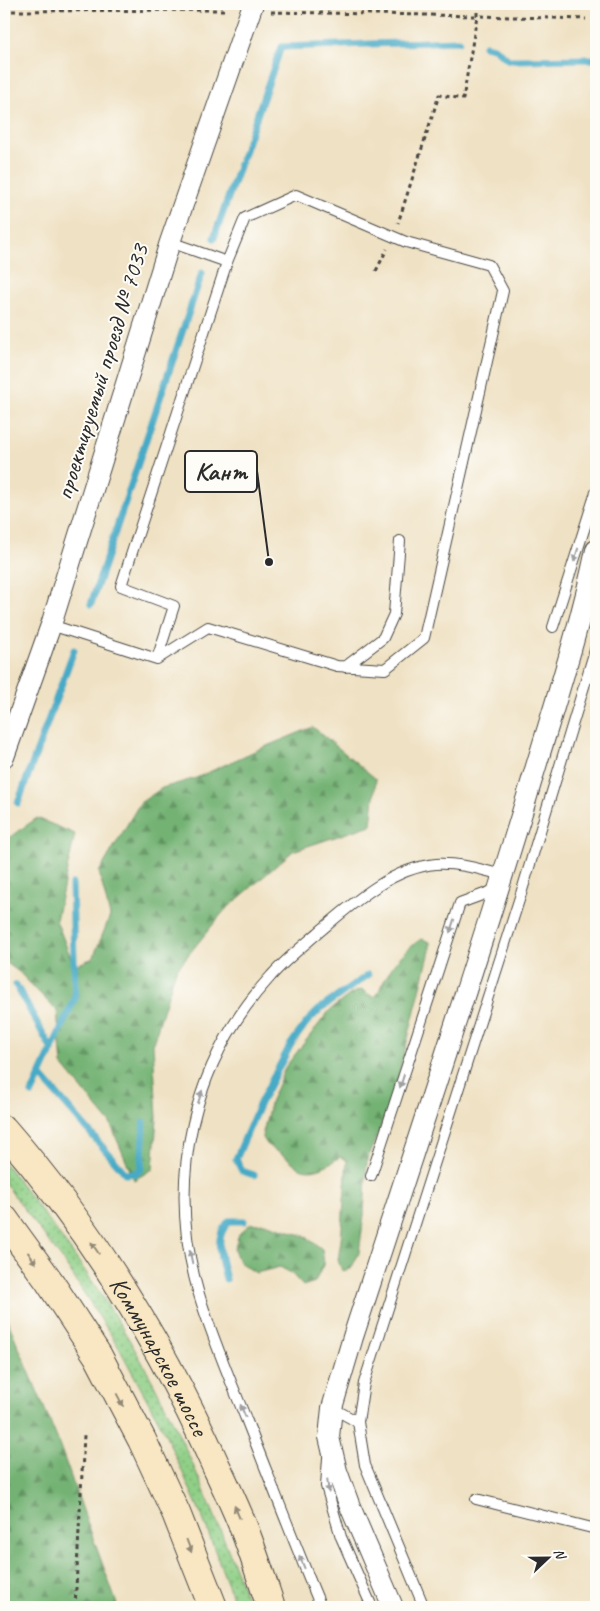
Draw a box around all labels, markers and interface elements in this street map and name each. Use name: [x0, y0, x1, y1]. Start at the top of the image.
street label: проектируемый проезд № 7033: [48, 239, 157, 504]
callout: Кант: [185, 451, 257, 492]
text: Кант: [195, 455, 249, 488]
one-way arrow: [572, 547, 579, 562]
one-way arrow: [448, 919, 455, 934]
one-way arrow: [397, 1073, 405, 1088]
one-way arrow: [197, 1089, 204, 1104]
one-way arrow: [91, 1242, 100, 1255]
one-way arrow: [187, 1250, 195, 1265]
one-way arrow: [27, 1251, 38, 1264]
street label: Коммунарское шоссе: [102, 1271, 217, 1443]
one-way arrow: [116, 1392, 124, 1407]
one-way arrow: [239, 1403, 247, 1418]
one-way arrow: [324, 1478, 332, 1494]
one-way arrow: [232, 1505, 240, 1519]
north arrow: [522, 1534, 572, 1584]
one-way arrow: [186, 1539, 194, 1554]
text: N: [550, 1546, 570, 1563]
one-way arrow: [298, 1555, 306, 1569]

